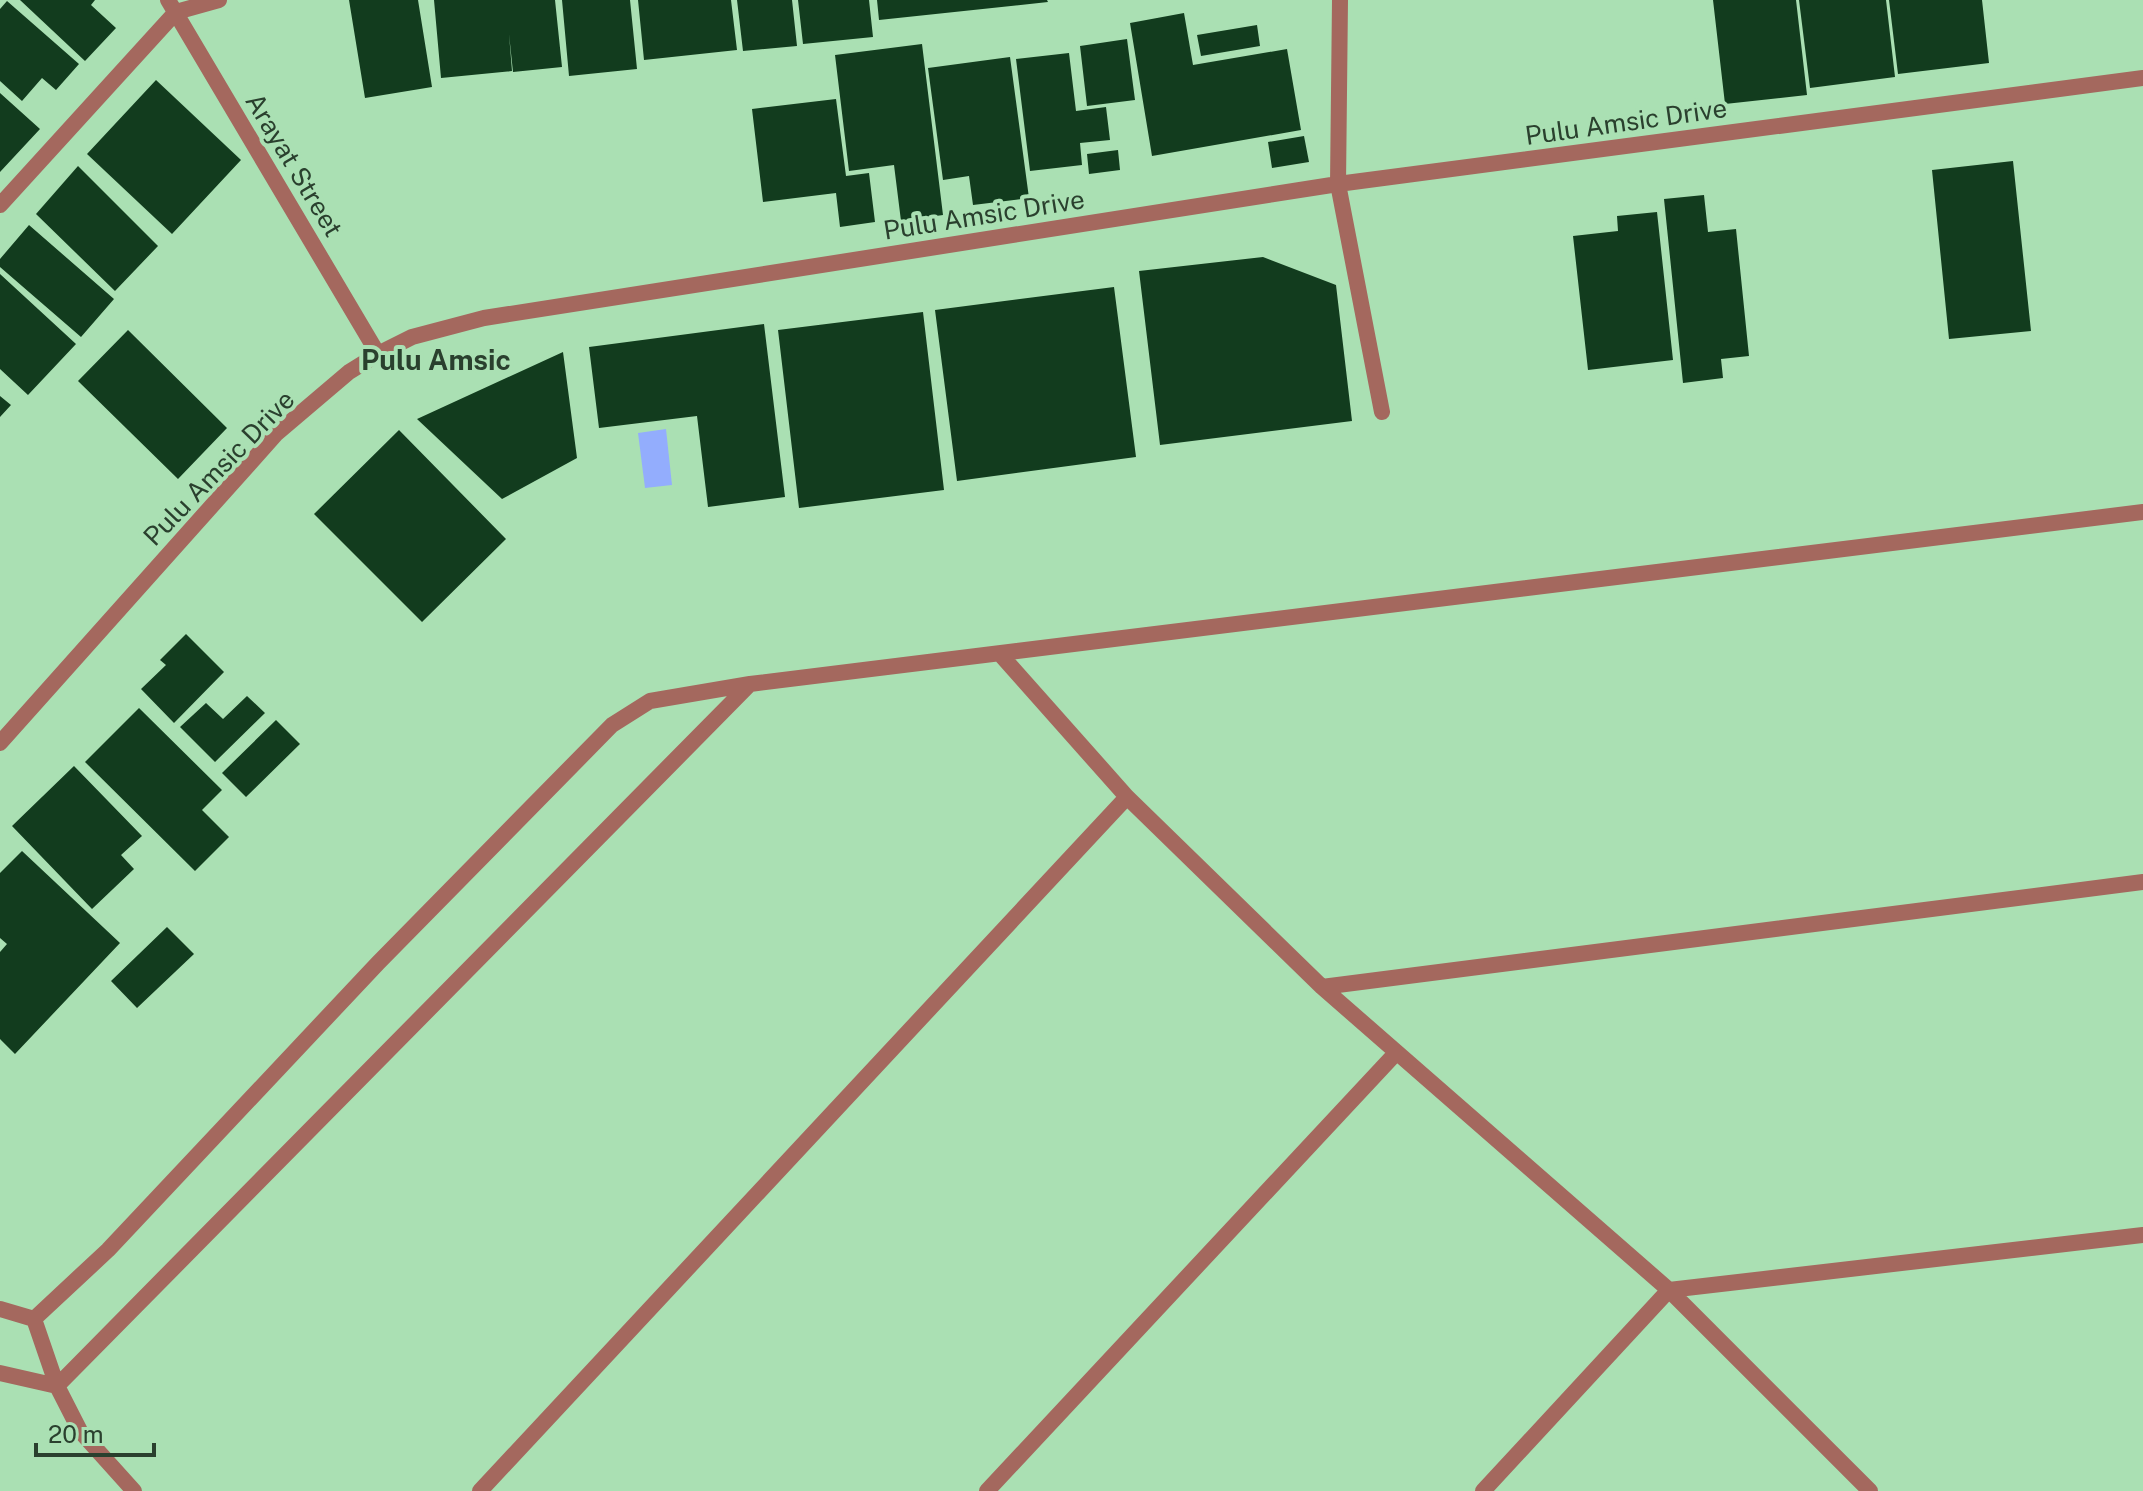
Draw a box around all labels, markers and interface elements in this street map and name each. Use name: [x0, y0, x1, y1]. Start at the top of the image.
street label: Arayat Street: [239, 87, 349, 242]
street label: Pulu Amsic Drive: [1523, 92, 1729, 151]
street label: Pulu Amsic Drive: [881, 183, 1087, 246]
district label: Pulu Amsic: [361, 343, 511, 376]
street label: Pulu Amsic Drive: [137, 384, 300, 552]
scale bar: [36, 1407, 154, 1457]
text: 20 m: [48, 1420, 104, 1448]

